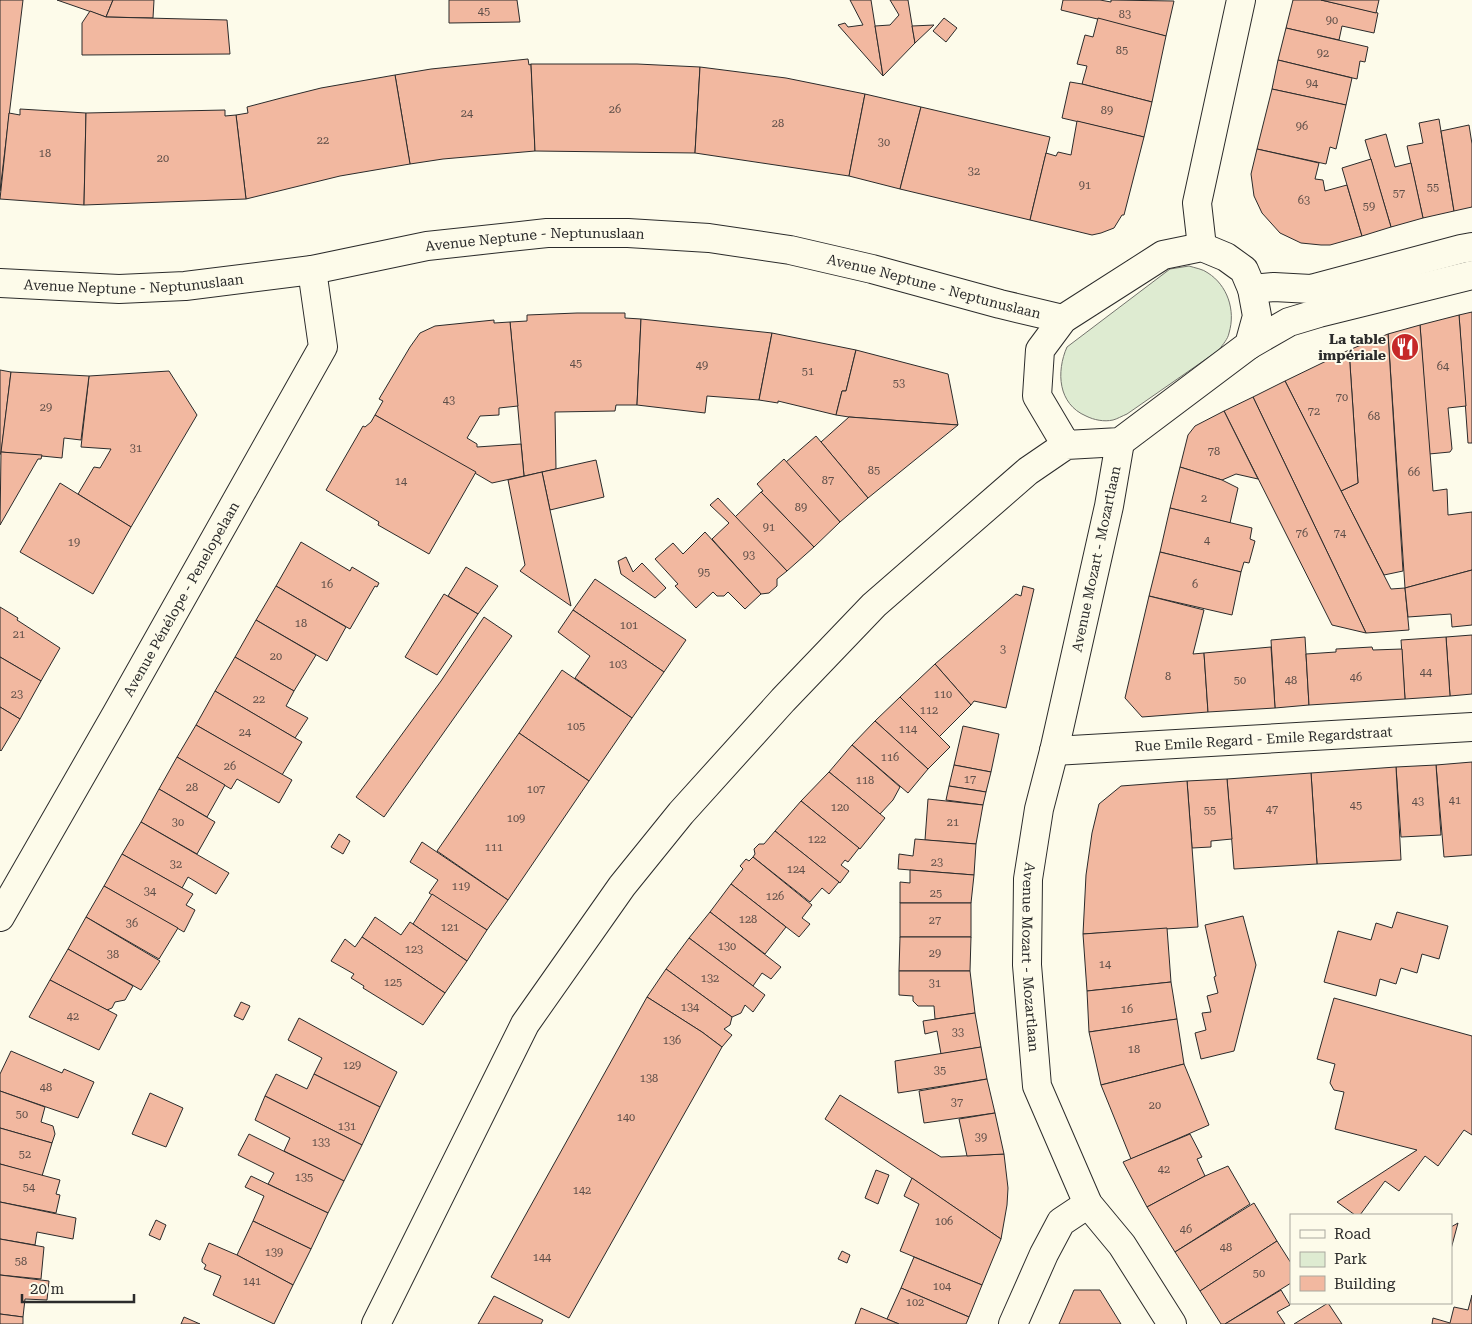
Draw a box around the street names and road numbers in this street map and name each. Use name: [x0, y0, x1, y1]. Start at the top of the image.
street label: Avenue Neptune - Neptunuslaan: [424, 225, 645, 254]
street label: Avenue Neptune - Neptunuslaan: [826, 251, 1043, 321]
street label: Avenue Neptune - Neptunuslaan: [23, 271, 244, 297]
street label: Avenue Mozart - Mozartlaan: [1068, 465, 1124, 653]
street label: Avenue Pénélope - Penelopelaan: [120, 499, 242, 699]
street label: Rue Emile Regard - Emile Regardstraat: [1134, 724, 1393, 754]
street label: Avenue Mozart - Mozartlaan: [1019, 861, 1042, 1052]

